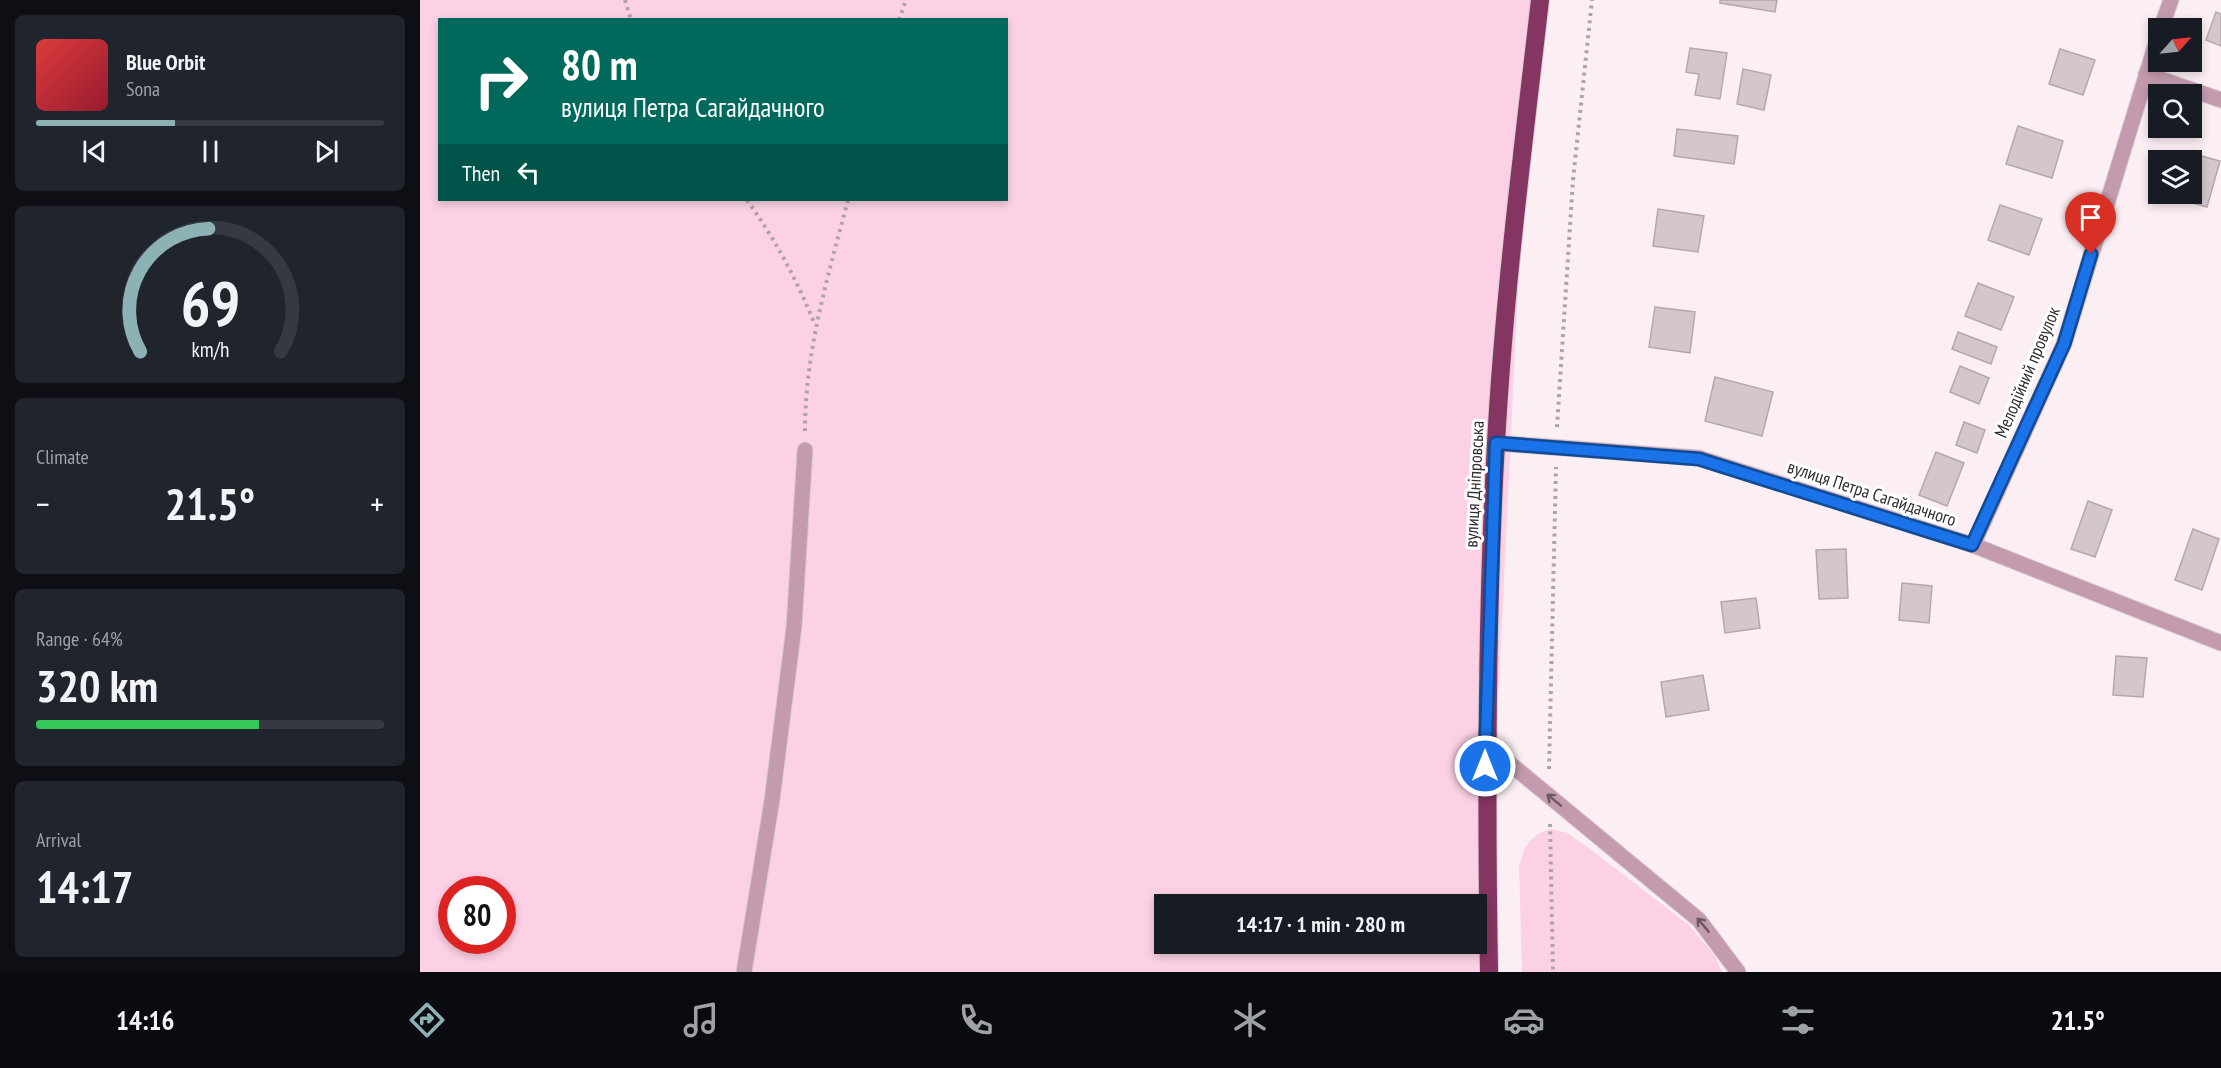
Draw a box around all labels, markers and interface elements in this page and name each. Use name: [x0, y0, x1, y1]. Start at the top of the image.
north arrow: [2148, 18, 2202, 72]
map controls: [2148, 18, 2202, 204]
text: 80 m: [561, 37, 638, 92]
icon: right: [462, 42, 540, 120]
text: Blue Orbit: [126, 48, 205, 76]
text: Sona: [126, 76, 160, 102]
button: search: [2148, 84, 2202, 138]
text: вулиця Петра Сагайдачного: [561, 90, 825, 124]
icon: previous: [78, 135, 111, 168]
icon: pause: [194, 135, 227, 168]
icon: next: [310, 135, 343, 168]
button: layers: [2148, 150, 2202, 204]
icon: left: [512, 156, 545, 189]
text: Then: [462, 159, 500, 187]
pin: [2065, 192, 2116, 254]
icon: arrive: [2074, 201, 2107, 234]
text: 69: [180, 262, 240, 343]
street label: Мелодійний провулок: [1989, 303, 2065, 441]
text: km/h: [191, 335, 229, 363]
street label: вулиця Дніпровська: [1459, 420, 1489, 548]
text: Climate: [36, 444, 89, 470]
street label: вулиця Петра Сагайдачного: [1785, 455, 1959, 531]
text: 21.5°: [165, 474, 255, 532]
text: −: [36, 482, 50, 525]
text: +: [370, 482, 384, 525]
text: Range · 64%: [36, 626, 123, 652]
text: 320 km: [36, 656, 158, 714]
position arrow: [1453, 734, 1517, 798]
one-way arrow: [1546, 794, 1562, 807]
text: Arrival: [36, 827, 81, 853]
text: 14:17: [36, 857, 133, 915]
speed limit sign: 80: [438, 876, 516, 954]
text: 14:17 · 1 min · 280 m: [1236, 910, 1405, 938]
one-way arrow: [1696, 918, 1710, 933]
icon: directions: [406, 999, 448, 1041]
icon: music: [680, 999, 722, 1041]
icon: phone: [955, 999, 997, 1041]
icon: climate: [1229, 999, 1271, 1041]
icon: car: [1503, 999, 1545, 1041]
icon: filters: [1777, 999, 1819, 1041]
text: 14:16: [116, 1003, 174, 1037]
text: 21.5°: [2051, 1003, 2105, 1037]

